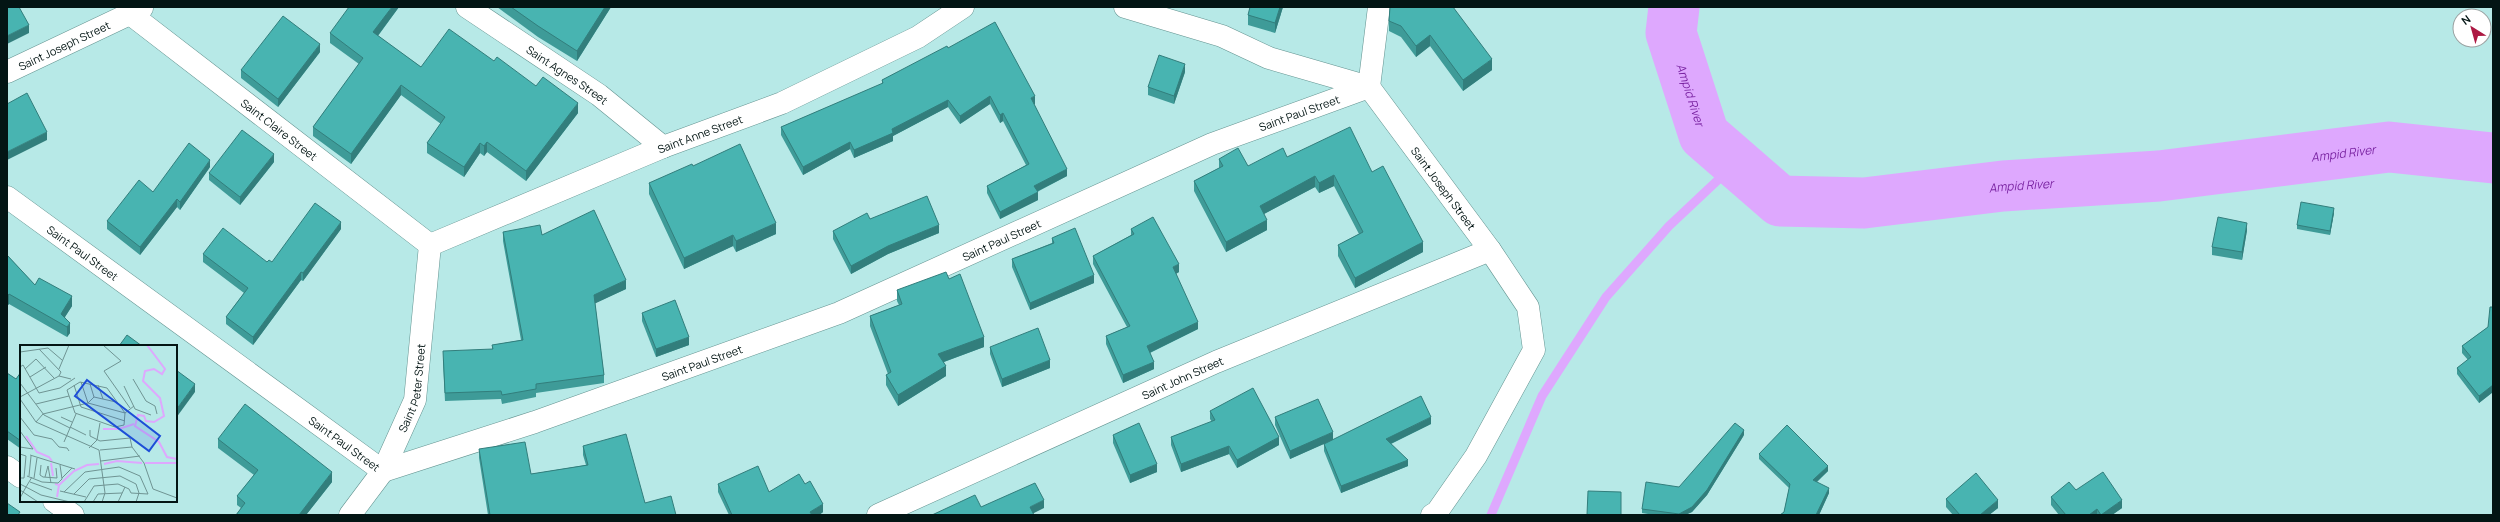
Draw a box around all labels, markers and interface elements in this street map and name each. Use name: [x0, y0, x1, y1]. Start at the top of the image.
north arrow: [2452, 8, 2492, 48]
text: N: [2458, 11, 2473, 28]
street label: Saint Joseph Street: [16, 17, 112, 73]
street label: Saint Agnes Street: [524, 41, 612, 107]
water label: Ampid River: [1673, 61, 1710, 130]
street label: Saint Paul Street: [1257, 91, 1341, 134]
street label: Saint Claire Street: [238, 95, 321, 163]
street label: Saint Anne Street: [655, 111, 744, 156]
water label: Ampid River: [2310, 140, 2378, 165]
street label: Saint Joseph Street: [1408, 143, 1480, 233]
water label: Ampid River: [1988, 174, 2055, 196]
street label: Saint Paul Street: [959, 215, 1043, 264]
street label: Saint Paul Street: [44, 221, 122, 283]
street label: Saint Paul Street: [659, 341, 744, 384]
street label: Saint Peter Street: [394, 343, 428, 434]
inset map: [20, 345, 177, 502]
street label: Saint John Street: [1139, 352, 1225, 402]
street label: Saint Paul Street: [306, 412, 384, 474]

